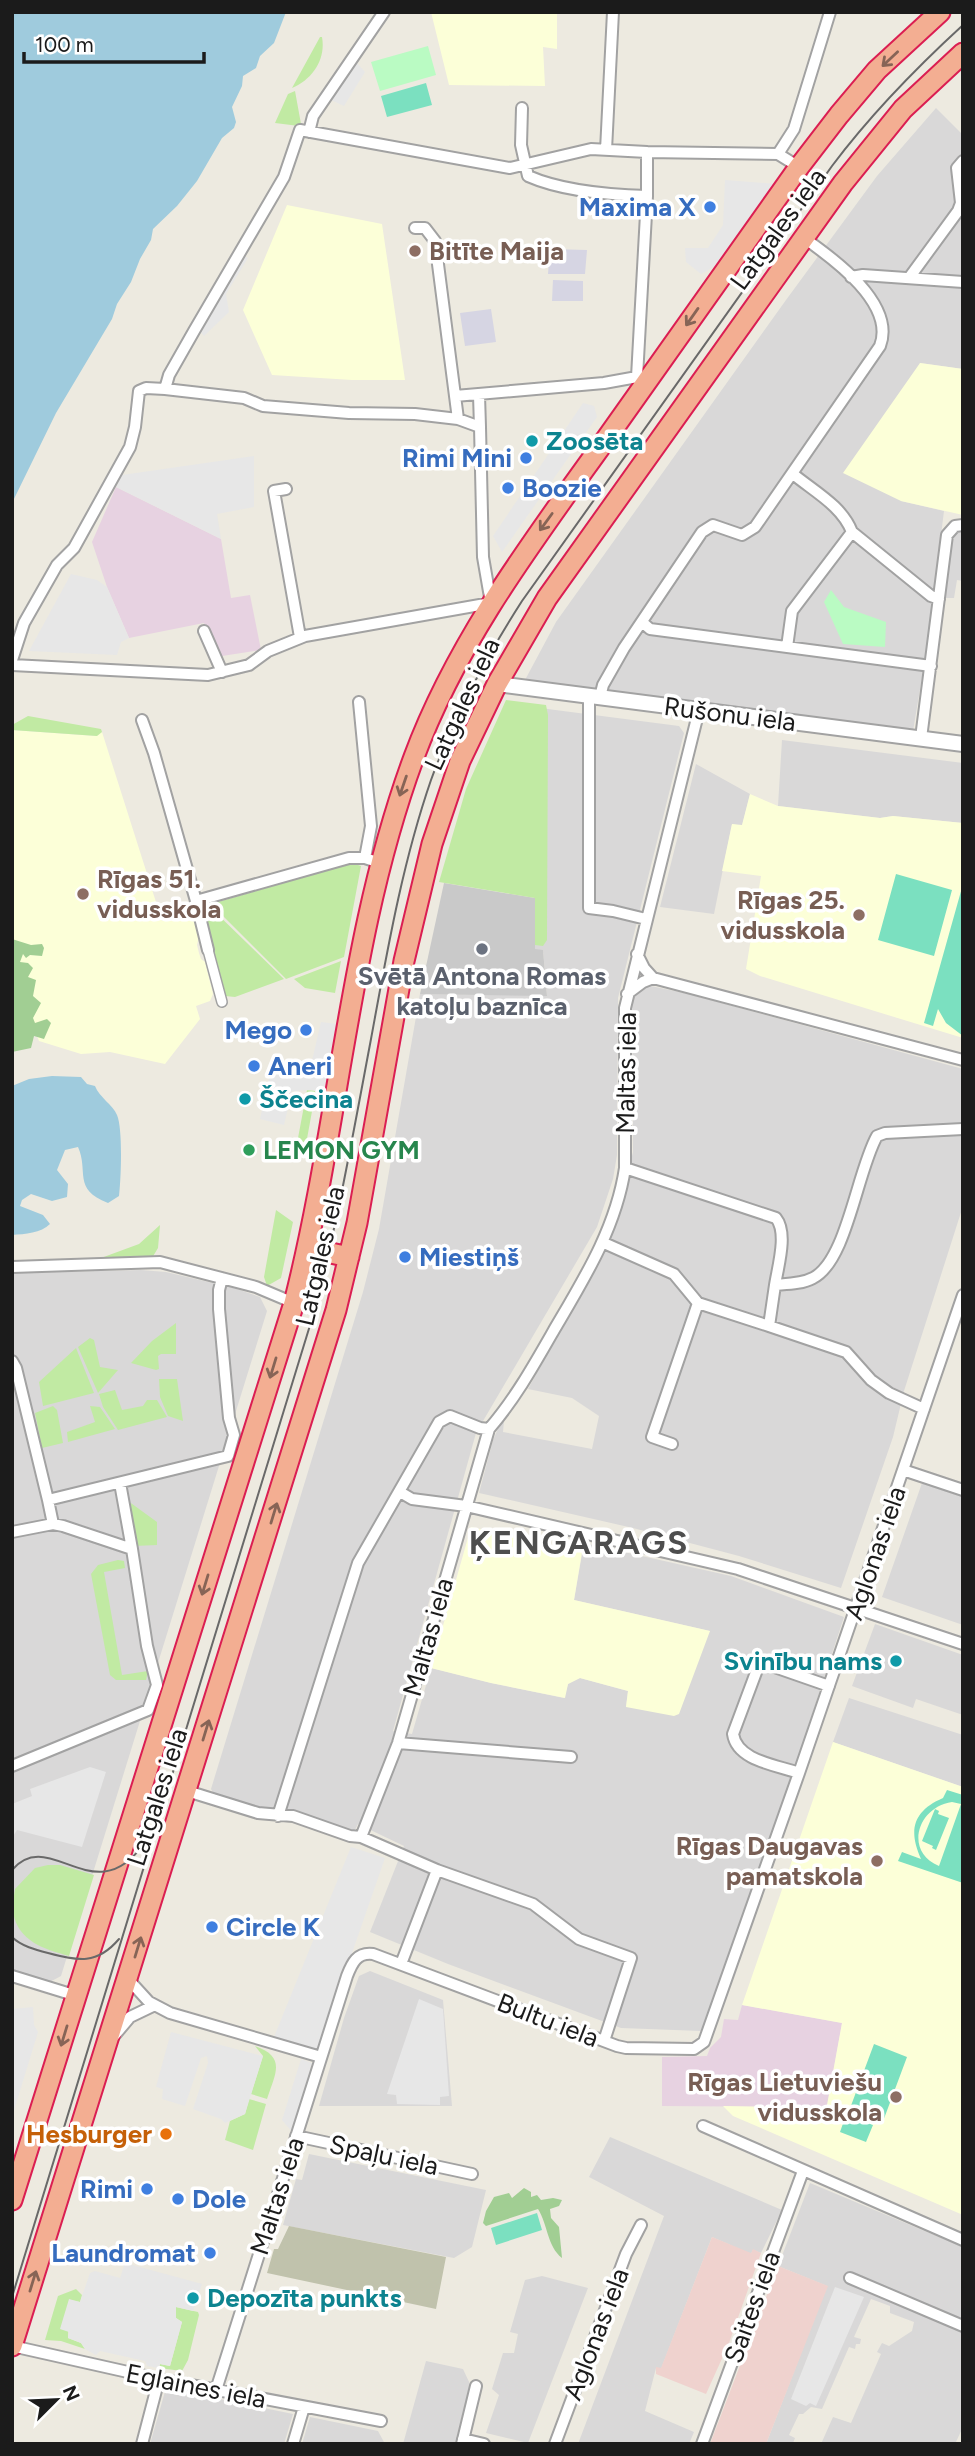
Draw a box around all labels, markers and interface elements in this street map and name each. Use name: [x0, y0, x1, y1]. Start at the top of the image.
scale bar: [24, 21, 205, 65]
text: 100 m: [35, 32, 94, 57]
one-way arrow: [882, 50, 899, 67]
street label: Latgales iela: [723, 162, 833, 296]
place label: Maxima X: [579, 191, 696, 223]
marker: Maxima X: [702, 199, 718, 215]
place label: Bitīte Maija: [429, 235, 564, 267]
marker: Bitīte Maija: [407, 243, 423, 259]
one-way arrow: [685, 307, 700, 326]
place label: Zoosēta: [546, 425, 643, 457]
marker: Zoosēta: [524, 433, 540, 449]
place label: Rimi Mini: [402, 442, 512, 474]
marker: Rimi Mini: [518, 450, 534, 466]
place label: Boozie: [522, 472, 602, 504]
marker: Boozie: [500, 480, 516, 496]
one-way arrow: [539, 512, 553, 531]
street label: Latgales iela: [417, 633, 507, 775]
street label: Rušonu iela: [662, 690, 798, 738]
one-way arrow: [396, 774, 409, 796]
place label: Rīgas 51. vidusskola: [97, 863, 221, 925]
place label: Rīgas 25. vidusskola: [721, 884, 845, 946]
marker: Rīgas 51. vidusskola: [75, 886, 91, 902]
marker: Rīgas 25. vidusskola: [851, 907, 867, 923]
marker: Svētā Antona Romas katoļu baznīca: [474, 941, 490, 957]
place label: Svētā Antona Romas katoļu baznīca: [358, 960, 606, 1022]
street label: Maltas iela: [609, 1012, 643, 1134]
place label: Mego: [225, 1014, 292, 1046]
marker: Mego: [298, 1022, 314, 1038]
place label: Aneri: [268, 1050, 332, 1082]
marker: Aneri: [246, 1058, 262, 1074]
place label: Ščecina: [259, 1083, 353, 1115]
marker: Ščecina: [237, 1091, 253, 1107]
place label: LEMON GYM: [263, 1134, 420, 1166]
marker: LEMON GYM: [241, 1142, 257, 1158]
street label: Latgales iela: [288, 1183, 352, 1329]
place label: Miestiņš: [419, 1241, 519, 1273]
marker: Miestiņš: [397, 1249, 413, 1265]
one-way arrow: [266, 1356, 279, 1378]
street label: Aglonas iela: [837, 1482, 913, 1624]
one-way arrow: [268, 1502, 281, 1524]
district label: ĶENGARAGS: [469, 1523, 689, 1562]
one-way arrow: [198, 1574, 211, 1596]
street label: Maltas iela: [396, 1574, 460, 1700]
place label: Svinību nams: [724, 1645, 882, 1677]
marker: Svinību nams: [888, 1653, 904, 1669]
one-way arrow: [201, 1720, 213, 1742]
street label: Latgales iela: [120, 1724, 194, 1870]
place label: Rīgas Daugavas pamatskola: [676, 1830, 863, 1892]
marker: Rīgas Daugavas pamatskola: [869, 1853, 885, 1869]
place label: Circle K: [226, 1911, 321, 1943]
marker: Circle K: [204, 1919, 220, 1935]
one-way arrow: [132, 1937, 145, 1959]
street label: Bultu iela: [493, 1986, 603, 2054]
one-way arrow: [57, 2024, 69, 2046]
place label: Rīgas Lietuviešu vidusskola: [687, 2066, 882, 2128]
marker: Rīgas Lietuviešu vidusskola: [888, 2089, 904, 2105]
place label: Hesburger: [26, 2118, 152, 2150]
marker: Hesburger: [158, 2126, 174, 2142]
street label: Spaļu iela: [327, 2128, 441, 2182]
street label: Maltas iela: [243, 2133, 311, 2259]
place label: Rimi: [80, 2173, 133, 2205]
marker: Rimi: [139, 2181, 155, 2197]
place label: Dole: [192, 2183, 246, 2215]
marker: Dole: [170, 2191, 186, 2207]
place label: Laundromat: [51, 2237, 196, 2269]
marker: Laundromat: [202, 2245, 218, 2261]
street label: Saites iela: [717, 2247, 787, 2367]
street label: Aglonas iela: [556, 2263, 636, 2405]
one-way arrow: [27, 2271, 40, 2293]
place label: Depozīta punkts: [207, 2282, 402, 2314]
marker: Depozīta punkts: [185, 2290, 201, 2306]
street label: Eglaines iela: [123, 2357, 269, 2415]
north arrow: [21, 2365, 91, 2435]
text: N: [58, 2382, 85, 2405]

